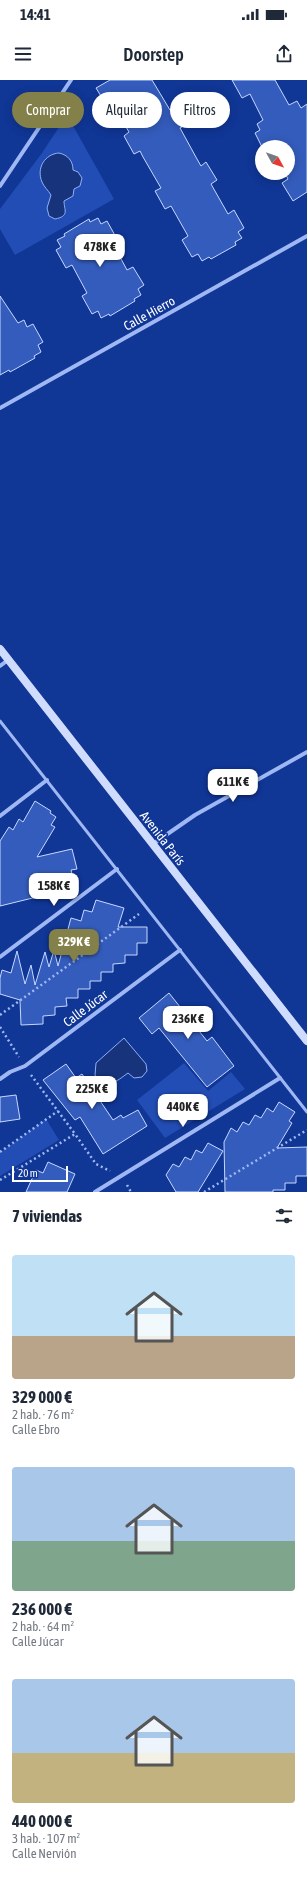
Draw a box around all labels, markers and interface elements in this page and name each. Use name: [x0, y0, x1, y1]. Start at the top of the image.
text: 14:41: [20, 6, 51, 23]
icon: menu: [12, 43, 34, 65]
icon: share: [273, 43, 295, 65]
text: Doorstep: [123, 44, 184, 65]
chip: Comprar: [12, 92, 84, 128]
chip: Alquilar: [92, 92, 162, 128]
chip: Filtros: [170, 92, 230, 128]
north arrow: [255, 140, 295, 180]
map controls: [255, 140, 295, 180]
pin: 478K €: [67, 234, 133, 268]
text: 478K €: [84, 239, 116, 254]
street label: Calle Hierro: [121, 293, 178, 334]
pin: 611K €: [200, 769, 266, 803]
text: 611K €: [217, 774, 249, 789]
street label: Avenida París: [137, 808, 189, 869]
pin: 158K €: [21, 873, 87, 907]
text: 158K €: [38, 878, 70, 893]
pin: 329K €: [41, 929, 107, 963]
text: 329K €: [58, 934, 90, 949]
street label: Calle Júcar: [60, 987, 110, 1030]
pin: 236K €: [155, 1006, 221, 1040]
text: 236K €: [172, 1011, 204, 1026]
pin: 225K €: [59, 1076, 125, 1110]
text: 225K €: [76, 1081, 108, 1096]
pin: 440K €: [150, 1094, 216, 1128]
text: 440K €: [167, 1099, 199, 1114]
scale bar: [12, 1164, 68, 1183]
text: 20 m: [18, 1167, 38, 1179]
icon: filters: [273, 1205, 295, 1227]
text: 7 viviendas: [12, 1206, 82, 1226]
icon: home: [118, 1281, 190, 1353]
text: 329 000 €: [12, 1387, 72, 1407]
text: 2 hab. · 76 m²: [12, 1407, 74, 1422]
text: Calle Ebro: [12, 1422, 60, 1437]
icon: home: [118, 1493, 190, 1565]
text: 236 000 €: [12, 1599, 72, 1619]
text: 2 hab. · 64 m²: [12, 1619, 74, 1634]
text: Calle Júcar: [12, 1634, 63, 1649]
icon: home: [118, 1705, 190, 1777]
text: 440 000 €: [12, 1811, 72, 1831]
text: 3 hab. · 107 m²: [12, 1831, 80, 1846]
text: Calle Nervión: [12, 1846, 77, 1861]

